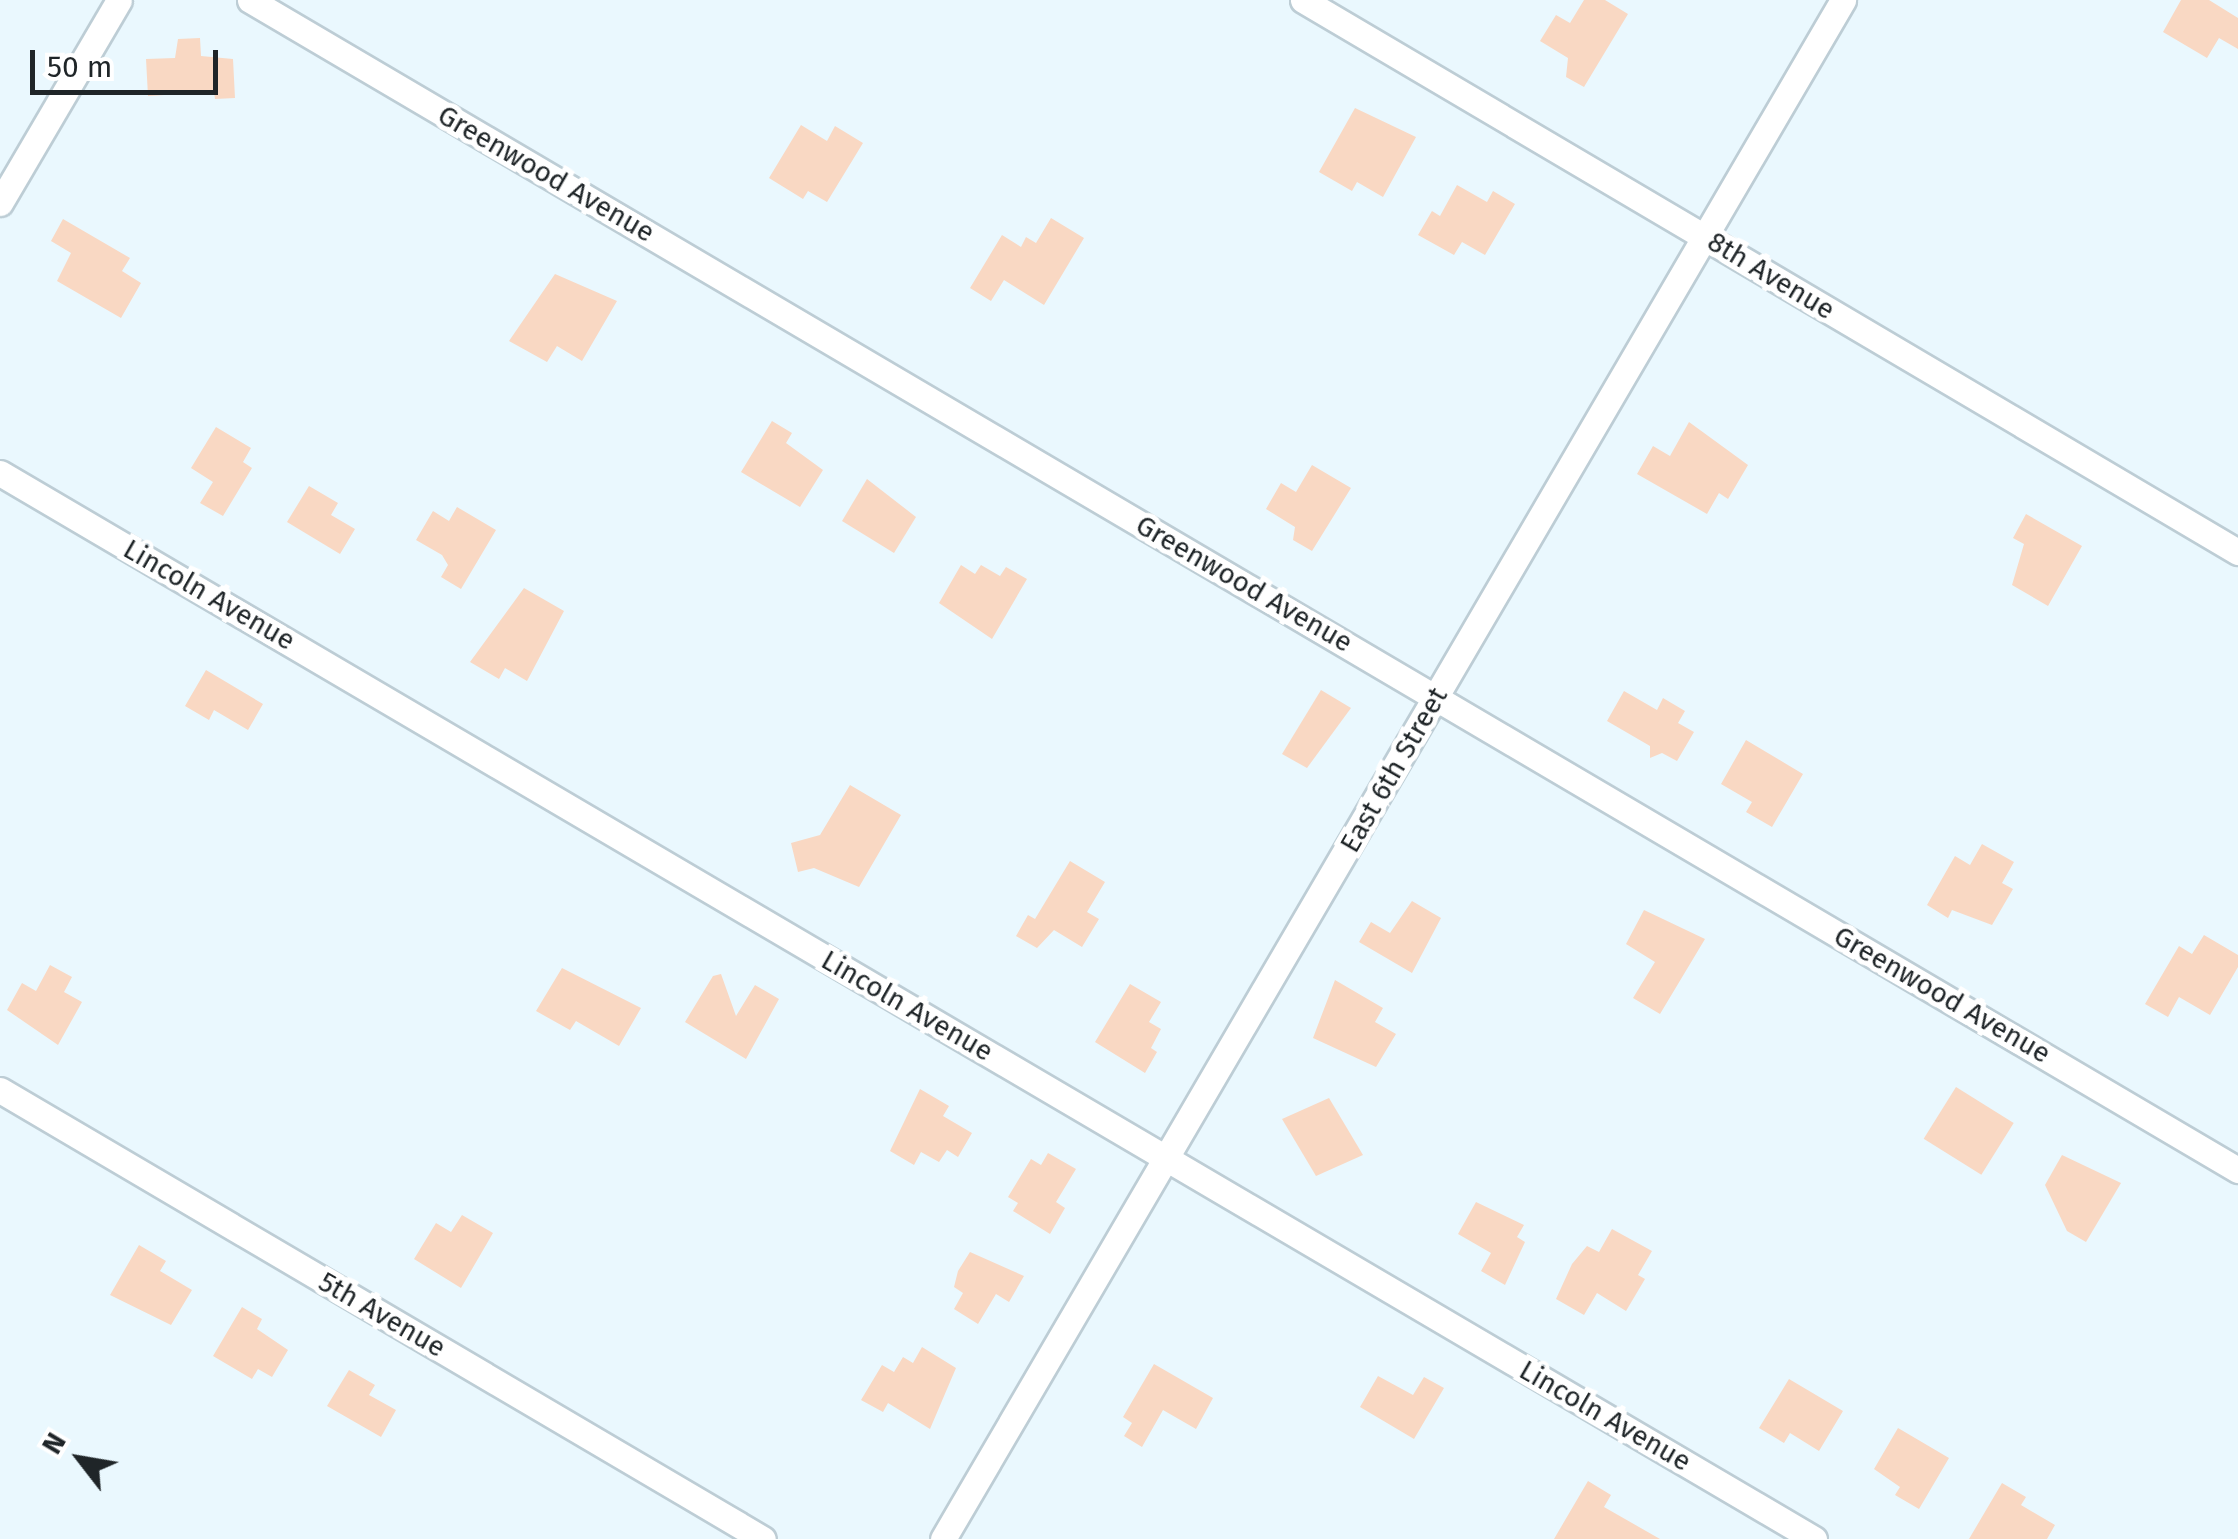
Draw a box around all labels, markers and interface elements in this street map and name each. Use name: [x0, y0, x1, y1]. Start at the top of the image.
scale bar: [35, 30, 222, 92]
text: 50 m: [47, 49, 112, 85]
street label: Greenwood Avenue: [432, 98, 660, 250]
street label: 8th Avenue: [1701, 225, 1841, 327]
street label: Greenwood Avenue: [1130, 508, 1358, 660]
street label: Lincoln Avenue: [117, 532, 301, 658]
street label: East 6th Street: [1333, 681, 1455, 859]
street label: Greenwood Avenue: [1828, 919, 2056, 1071]
street label: Lincoln Avenue: [815, 943, 999, 1069]
street label: 5th Avenue: [313, 1265, 451, 1365]
street label: Lincoln Avenue: [1513, 1353, 1697, 1479]
north arrow: [30, 1409, 130, 1509]
text: N: [35, 1427, 73, 1460]

